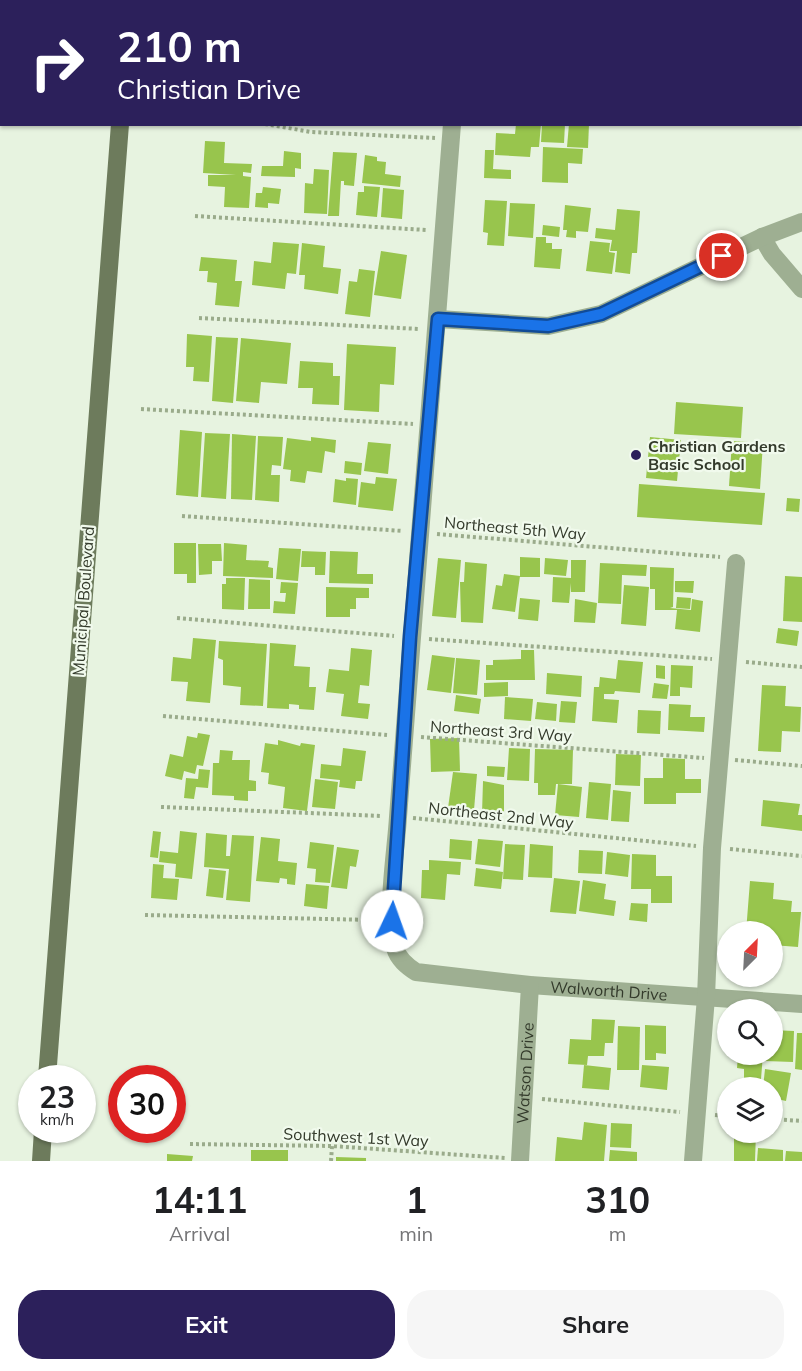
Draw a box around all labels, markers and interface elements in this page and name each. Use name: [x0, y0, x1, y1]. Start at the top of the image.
text: 210 m: [117, 20, 242, 73]
icon: right: [18, 24, 96, 102]
text: Christian Drive: [117, 72, 301, 106]
pin: [696, 230, 747, 281]
icon: arrive: [705, 239, 738, 272]
place label: Christian Gardens Basic School: [648, 436, 785, 474]
marker: Christian Gardens Basic School: [629, 448, 643, 462]
street label: Northeast 5th Way: [443, 512, 587, 544]
street label: Municipal Boulevard: [68, 526, 98, 676]
street label: Northeast 3rd Way: [429, 716, 573, 746]
street label: Northeast 2nd Way: [427, 797, 575, 833]
position arrow: [360, 889, 424, 953]
north arrow: [717, 921, 783, 987]
map controls: [717, 921, 783, 1143]
street label: Walworth Drive: [550, 976, 668, 1005]
button: search: [717, 999, 783, 1065]
street label: Watson Drive: [512, 1022, 538, 1124]
speed limit sign: 30: [108, 1065, 186, 1143]
button: layers: [717, 1077, 783, 1143]
text: 23: [39, 1078, 75, 1116]
text: km/h: [40, 1110, 74, 1129]
street label: Southwest 1st Way: [283, 1123, 430, 1151]
text: 14:11: [152, 1177, 247, 1222]
text: 1: [405, 1177, 427, 1222]
text: 310: [585, 1177, 650, 1222]
text: Arrival: [169, 1221, 230, 1246]
text: min: [399, 1221, 433, 1246]
text: m: [609, 1221, 626, 1246]
button: Exit: [18, 1290, 395, 1359]
button: Share: [407, 1290, 784, 1359]

